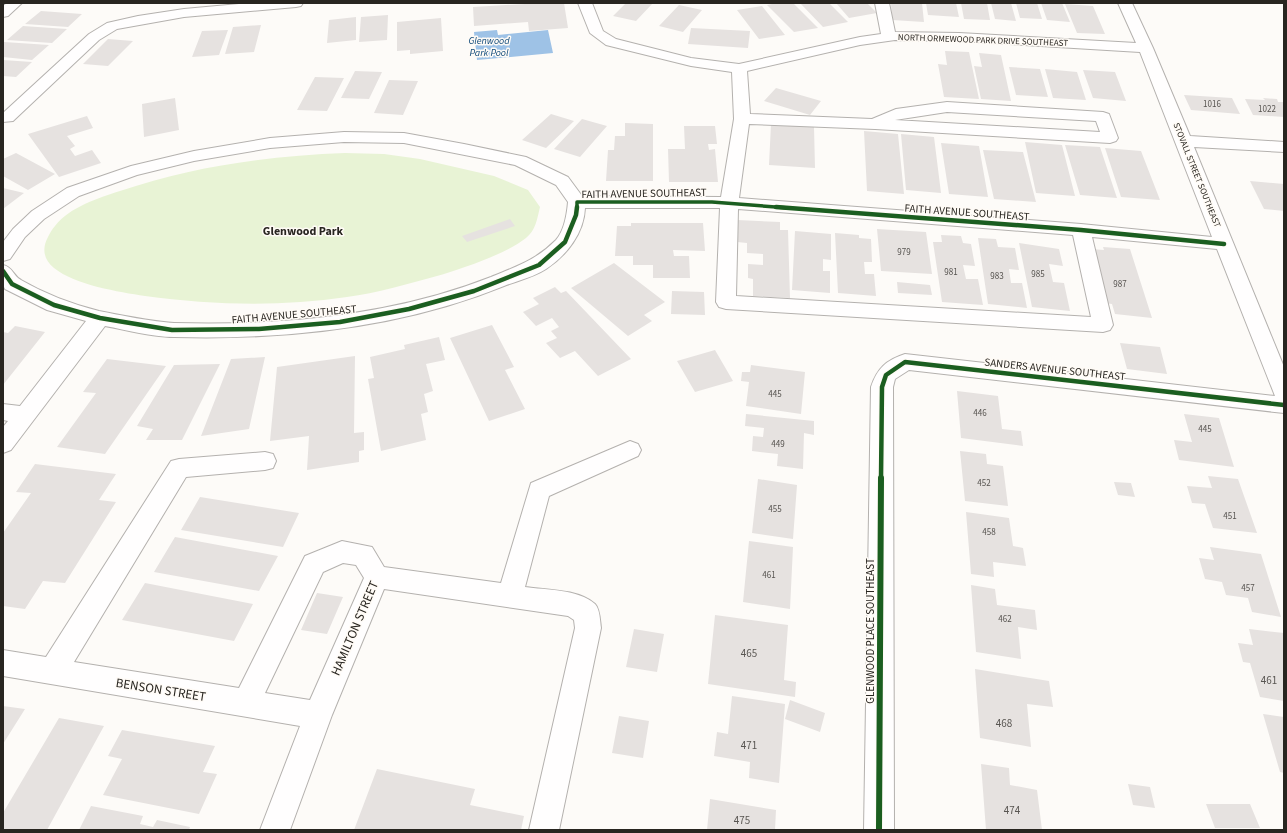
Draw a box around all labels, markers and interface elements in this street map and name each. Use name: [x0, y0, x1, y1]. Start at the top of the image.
street label: NORTH ORMEWOOD PARK DRIVE SOUTHEAST: [898, 31, 1068, 50]
water label: Glenwood Park Pool: [468, 34, 510, 60]
house number: 1016: [1203, 98, 1221, 111]
house number: 1022: [1258, 103, 1276, 116]
street label: STOVALL STREET SOUTHEAST: [1170, 121, 1224, 230]
street label: FAITH AVENUE SOUTHEAST: [581, 185, 707, 202]
street label: FAITH AVENUE SOUTHEAST: [904, 201, 1030, 224]
district label: Glenwood Park: [263, 223, 344, 240]
house number: 979: [897, 246, 911, 259]
house number: 981: [944, 266, 958, 279]
house number: 985: [1031, 268, 1045, 281]
house number: 983: [990, 270, 1004, 283]
house number: 987: [1113, 278, 1127, 291]
street label: FAITH AVENUE SOUTHEAST: [231, 302, 357, 327]
street label: SANDERS AVENUE SOUTHEAST: [984, 355, 1126, 384]
house number: 445: [768, 388, 782, 401]
house number: 446: [973, 407, 987, 420]
house number: 445: [1198, 423, 1212, 436]
house number: 449: [771, 438, 785, 451]
house number: 452: [977, 477, 991, 490]
house number: 455: [768, 503, 782, 516]
house number: 451: [1223, 510, 1237, 523]
house number: 458: [982, 526, 996, 539]
street label: GLENWOOD PLACE SOUTHEAST: [863, 558, 878, 704]
house number: 461: [762, 569, 776, 582]
street label: HAMILTON STREET: [327, 578, 383, 678]
house number: 457: [1241, 582, 1255, 595]
house number: 462: [998, 613, 1012, 626]
house number: 465: [741, 646, 757, 661]
house number: 461: [1261, 673, 1277, 688]
street label: BENSON STREET: [114, 674, 207, 706]
house number: 468: [996, 716, 1013, 731]
house number: 471: [741, 738, 757, 753]
house number: 474: [1004, 803, 1021, 818]
house number: 475: [734, 813, 750, 828]

